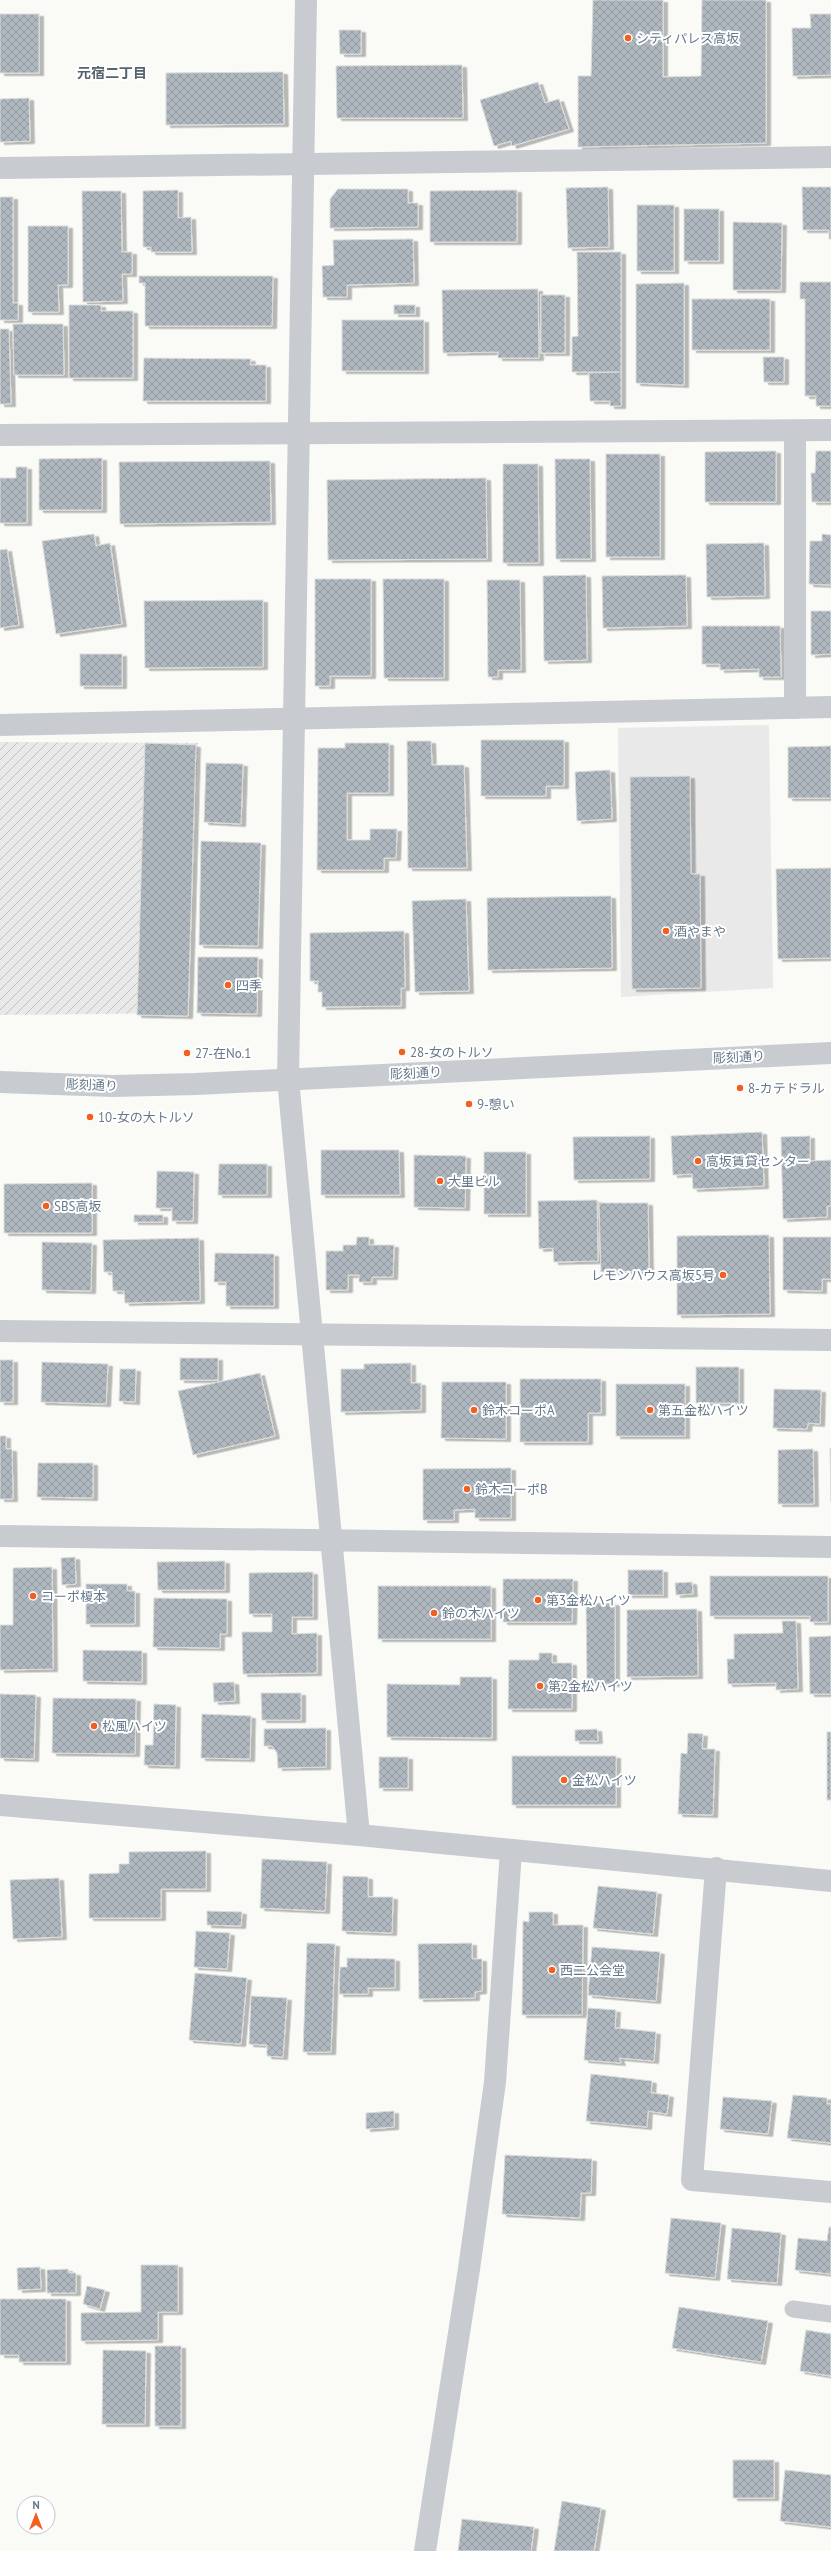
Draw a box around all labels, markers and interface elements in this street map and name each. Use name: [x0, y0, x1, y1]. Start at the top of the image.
place label: シティパレス高坂: [636, 30, 739, 47]
marker: シティパレス高坂: [623, 33, 633, 43]
district label: 元宿二丁目: [77, 64, 147, 82]
place label: 酒やまや: [674, 923, 726, 940]
marker: 酒やまや: [661, 926, 671, 936]
place label: 四季: [236, 977, 262, 994]
marker: 四季: [223, 980, 233, 990]
place label: 28-女のトルソ: [410, 1044, 494, 1061]
place label: 27-在No.1: [195, 1045, 251, 1062]
marker: 28-女のトルソ: [397, 1047, 407, 1057]
street label: 彫刻通り: [713, 1047, 765, 1067]
marker: 27-在No.1: [182, 1048, 192, 1058]
street label: 彫刻通り: [390, 1063, 442, 1083]
street label: 彫刻通り: [66, 1076, 118, 1094]
place label: 8-カテドラル: [748, 1080, 825, 1097]
marker: 8-カテドラル: [735, 1083, 745, 1093]
place label: 9-憩い: [477, 1096, 515, 1113]
marker: 9-憩い: [464, 1099, 474, 1109]
place label: 10-女の大トルソ: [98, 1109, 195, 1126]
marker: 10-女の大トルソ: [85, 1112, 95, 1122]
place label: 高坂賃貸センター: [706, 1153, 810, 1170]
marker: 高坂賃貸センター: [693, 1156, 703, 1166]
place label: 大里ビル: [448, 1173, 500, 1190]
marker: 大里ビル: [435, 1176, 445, 1186]
place label: SBS高坂: [54, 1198, 101, 1215]
marker: SBS高坂: [41, 1201, 51, 1211]
place label: レモンハウス高坂5号: [591, 1267, 715, 1284]
marker: レモンハウス高坂5号: [718, 1270, 728, 1280]
place label: 鈴木コーポA: [482, 1402, 555, 1419]
place label: 第五金松ハイツ: [658, 1402, 749, 1419]
marker: 鈴木コーポA: [469, 1405, 479, 1415]
marker: 第五金松ハイツ: [645, 1405, 655, 1415]
place label: 鈴木コーポB: [475, 1481, 548, 1498]
marker: 鈴木コーポB: [462, 1484, 472, 1494]
place label: コーポ榎本: [41, 1588, 106, 1605]
marker: コーポ榎本: [28, 1591, 38, 1601]
place label: 第3金松ハイツ: [546, 1592, 631, 1609]
marker: 第3金松ハイツ: [533, 1595, 543, 1605]
place label: 鈴の木ハイツ: [442, 1605, 520, 1622]
marker: 鈴の木ハイツ: [429, 1608, 439, 1618]
place label: 第2金松ハイツ: [548, 1678, 633, 1695]
marker: 第2金松ハイツ: [535, 1681, 545, 1691]
place label: 松風ハイツ: [102, 1718, 167, 1735]
marker: 松風ハイツ: [89, 1721, 99, 1731]
place label: 金松ハイツ: [572, 1772, 637, 1789]
marker: 金松ハイツ: [559, 1775, 569, 1785]
place label: 西二公会堂: [560, 1962, 625, 1979]
marker: 西二公会堂: [547, 1965, 557, 1975]
north arrow: [16, 2495, 56, 2535]
text: N: [32, 2498, 40, 2512]

